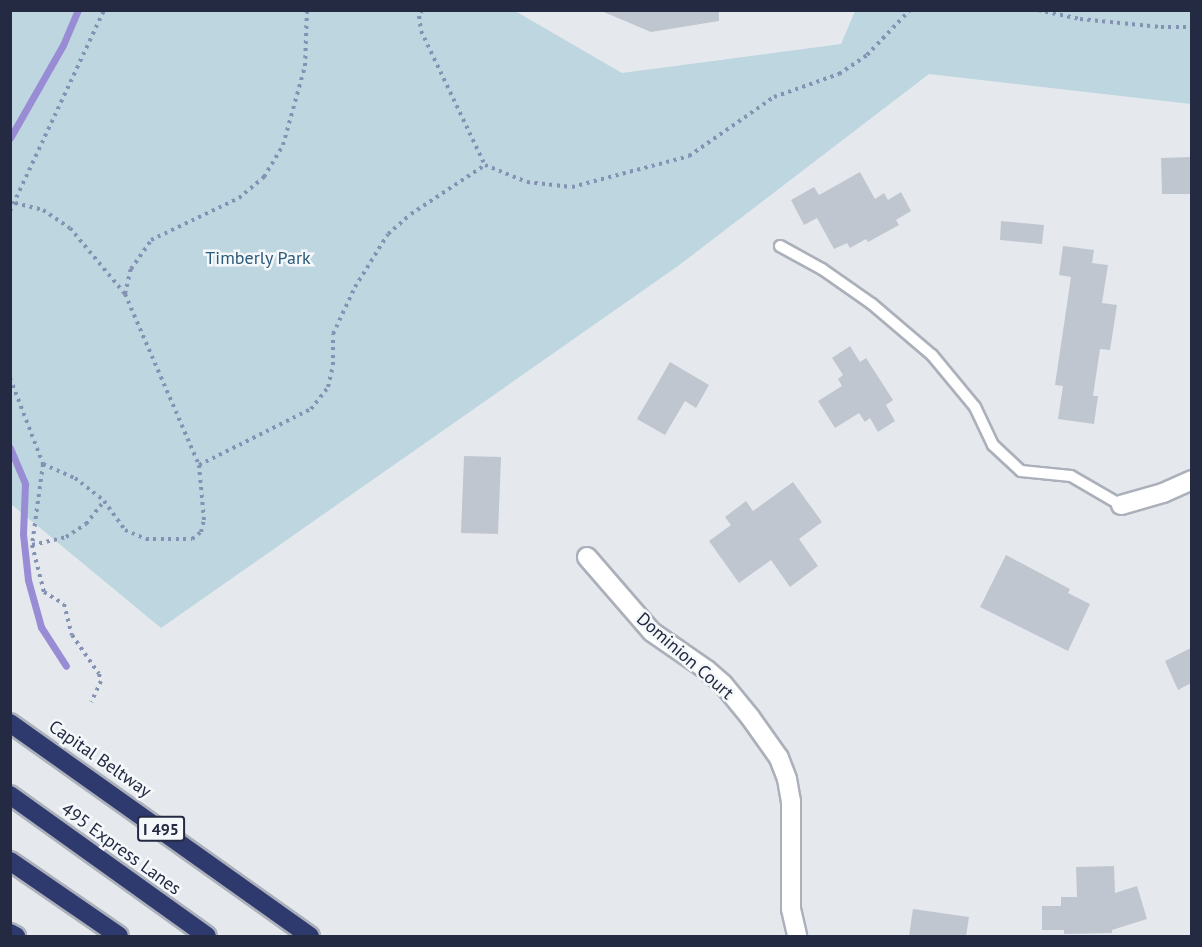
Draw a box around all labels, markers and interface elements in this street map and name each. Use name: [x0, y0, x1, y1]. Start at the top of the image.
park label: Timberly Park: [205, 247, 311, 269]
street label: Dominion Court: [632, 608, 738, 704]
street label: Capital Beltway: [45, 716, 155, 802]
street label: 495 Express Lanes: [57, 798, 185, 900]
road number: I 495: [137, 816, 185, 842]

